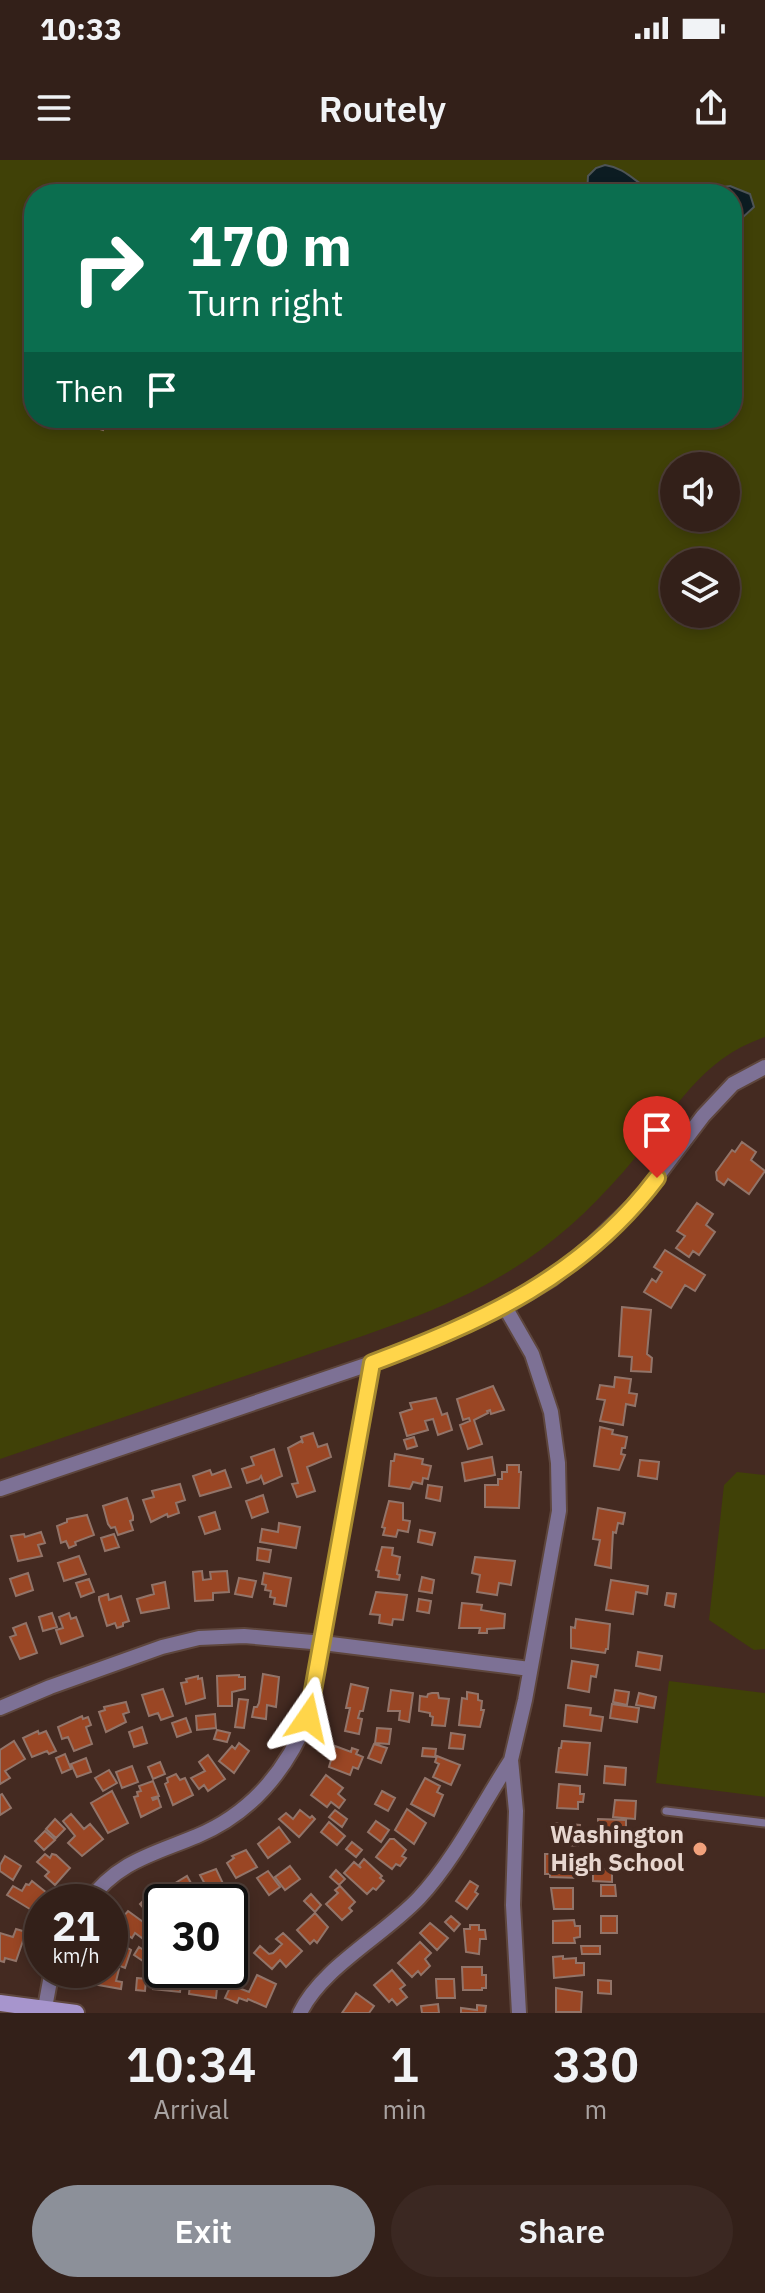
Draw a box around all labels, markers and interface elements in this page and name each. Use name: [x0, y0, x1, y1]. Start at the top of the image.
text: 10:33: [40, 9, 122, 48]
text: Routely: [319, 85, 446, 132]
icon: menu: [32, 86, 76, 130]
icon: share: [689, 86, 733, 130]
text: 170 m: [188, 209, 352, 281]
icon: right: [56, 216, 160, 320]
text: Turn right: [188, 279, 344, 326]
icon: arrive: [140, 368, 184, 412]
text: Then: [56, 371, 124, 410]
map controls: [660, 452, 740, 628]
button: sound: [660, 452, 740, 532]
button: layers: [660, 548, 740, 628]
pin: [623, 1096, 691, 1178]
icon: arrive: [635, 1108, 679, 1152]
position arrow: [266, 1676, 350, 1760]
place label: Washington High School: [550, 1818, 684, 1878]
marker: Washington High School: [691, 1840, 709, 1858]
speed limit sign: 30: [144, 1884, 248, 1988]
text: 21: [52, 1900, 100, 1952]
text: km/h: [52, 1942, 100, 1969]
text: 10:34: [126, 2033, 257, 2095]
text: 1: [390, 2033, 419, 2095]
text: 330: [553, 2033, 639, 2095]
text: Arrival: [153, 2092, 229, 2126]
text: min: [383, 2092, 427, 2126]
text: m: [584, 2092, 607, 2126]
button: Exit: [32, 2185, 375, 2277]
button: Share: [391, 2185, 733, 2277]

